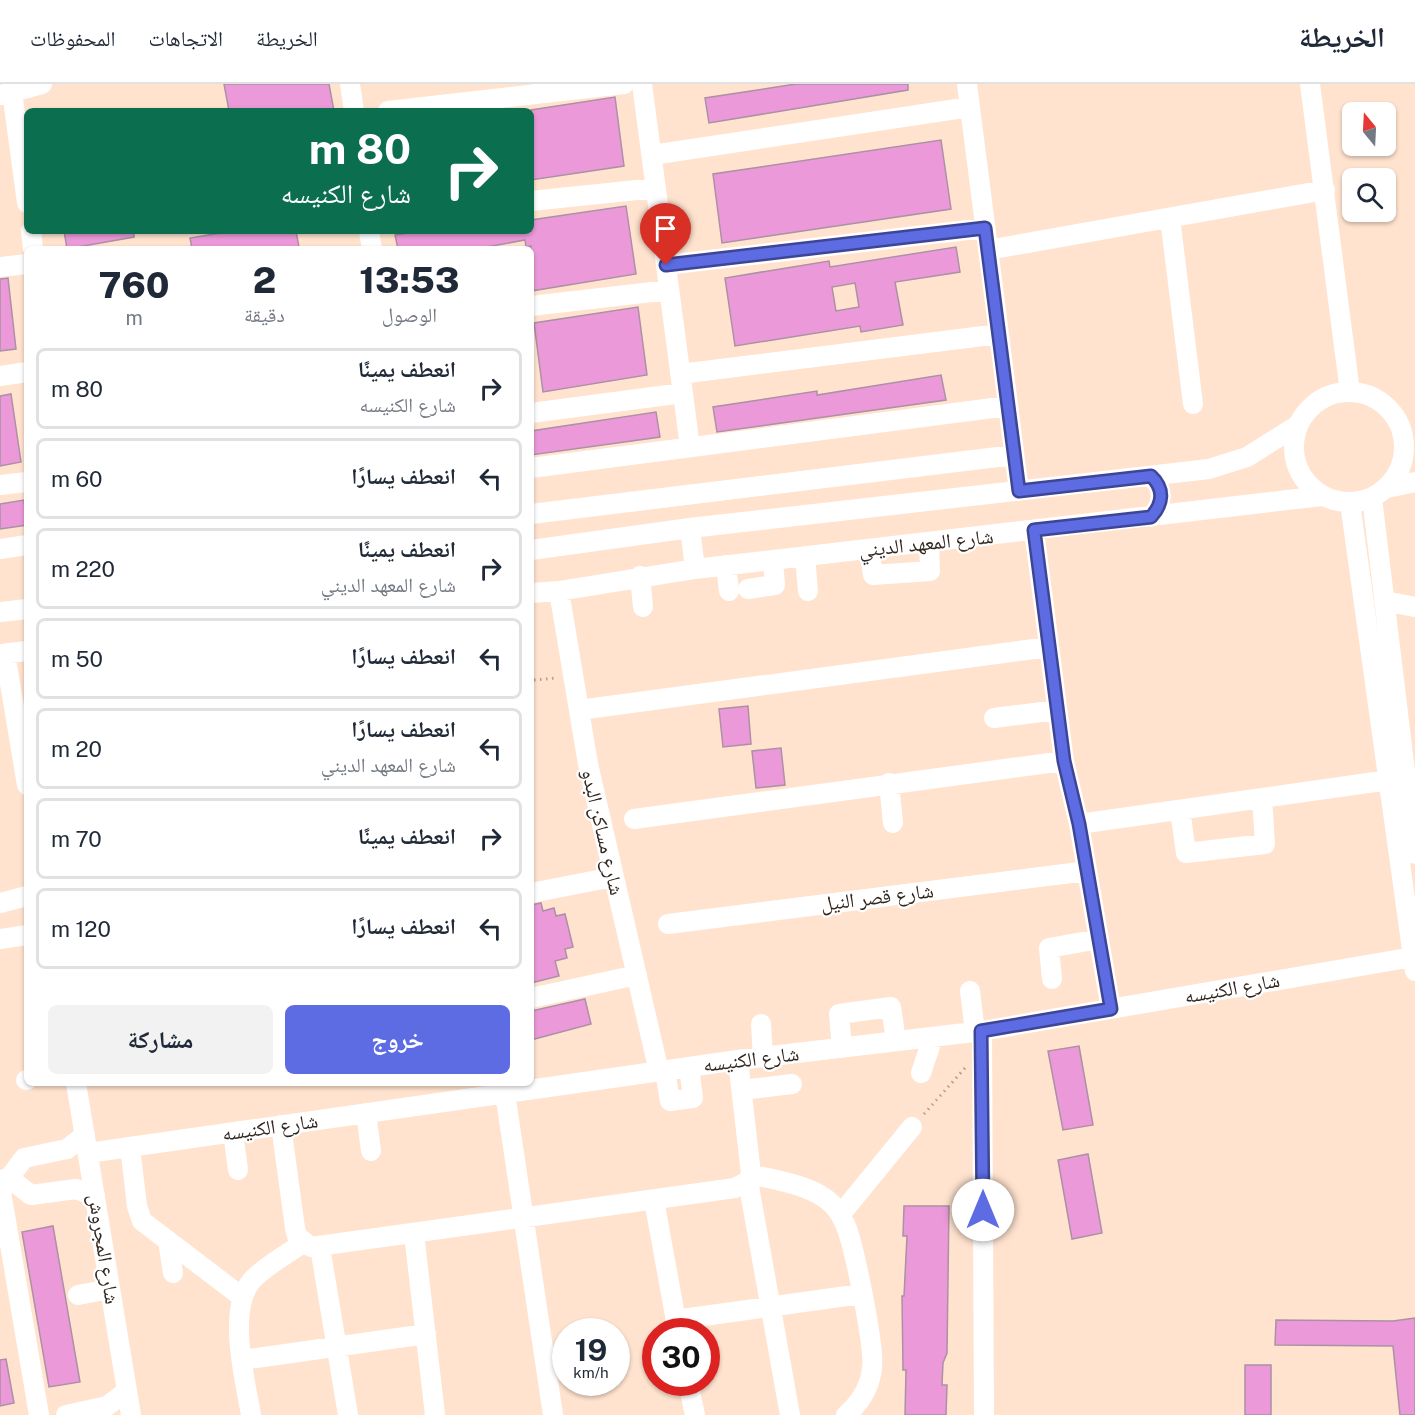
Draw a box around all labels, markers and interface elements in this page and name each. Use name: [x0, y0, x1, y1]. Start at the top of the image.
text: الخريطة: [1299, 20, 1385, 53]
text: المحفوظات: [30, 26, 115, 51]
text: الاتجاهات: [148, 26, 223, 51]
text: الخريطة: [256, 26, 318, 51]
north arrow: [1342, 102, 1396, 156]
map controls: [1342, 102, 1396, 222]
text: 80 m: [309, 124, 411, 173]
icon: right: [432, 132, 510, 210]
button: search: [1342, 168, 1396, 222]
text: شارع الكنيسه: [281, 177, 411, 209]
pin: [640, 203, 691, 265]
icon: arrive: [649, 212, 682, 245]
text: 2: [253, 259, 276, 301]
text: 13:53: [359, 259, 459, 301]
text: 760: [99, 264, 169, 306]
text: دقيقة: [244, 303, 285, 327]
text: الوصول: [382, 303, 437, 327]
text: m: [125, 306, 143, 330]
text: انعطف يمينًا: [358, 356, 456, 382]
icon: right: [474, 372, 507, 405]
text: 80 m: [51, 376, 103, 402]
text: شارع الكنيسه: [360, 393, 456, 417]
icon: left: [474, 462, 507, 495]
text: انعطف يسارًا: [351, 463, 456, 489]
text: 60 m: [51, 466, 102, 492]
street label: شارع المعهد الديني: [857, 524, 995, 566]
text: انعطف يمينًا: [358, 536, 456, 562]
icon: right: [474, 552, 507, 585]
text: 220 m: [51, 556, 115, 582]
text: شارع المعهد الديني: [321, 573, 456, 597]
icon: left: [474, 642, 507, 675]
text: انعطف يسارًا: [351, 643, 456, 669]
text: 50 m: [51, 646, 103, 672]
text: انعطف يسارًا: [351, 716, 456, 742]
icon: left: [474, 732, 507, 765]
text: 20 m: [51, 736, 102, 762]
text: شارع المعهد الديني: [321, 753, 456, 777]
street label: شارع مساكن البدو: [576, 767, 629, 898]
icon: right: [474, 822, 507, 855]
text: انعطف يمينًا: [358, 823, 456, 849]
text: 70 m: [51, 826, 102, 852]
street label: شارع قصر النيل: [819, 878, 935, 917]
icon: left: [474, 912, 507, 945]
text: انعطف يسارًا: [351, 913, 456, 939]
text: 120 m: [51, 916, 111, 942]
street label: شارع الكنيسه: [1182, 968, 1282, 1009]
button: مشاركة: [48, 1005, 273, 1074]
button: خروج: [285, 1005, 510, 1074]
street label: شارع الكنيسه: [702, 1041, 800, 1078]
street label: شارع الكنيسه: [221, 1108, 320, 1147]
position arrow: [951, 1178, 1015, 1242]
street label: شارع المجروش: [82, 1192, 125, 1306]
speed limit sign: 30: [642, 1318, 720, 1396]
text: 19: [575, 1332, 607, 1368]
text: km/h: [573, 1364, 609, 1381]

